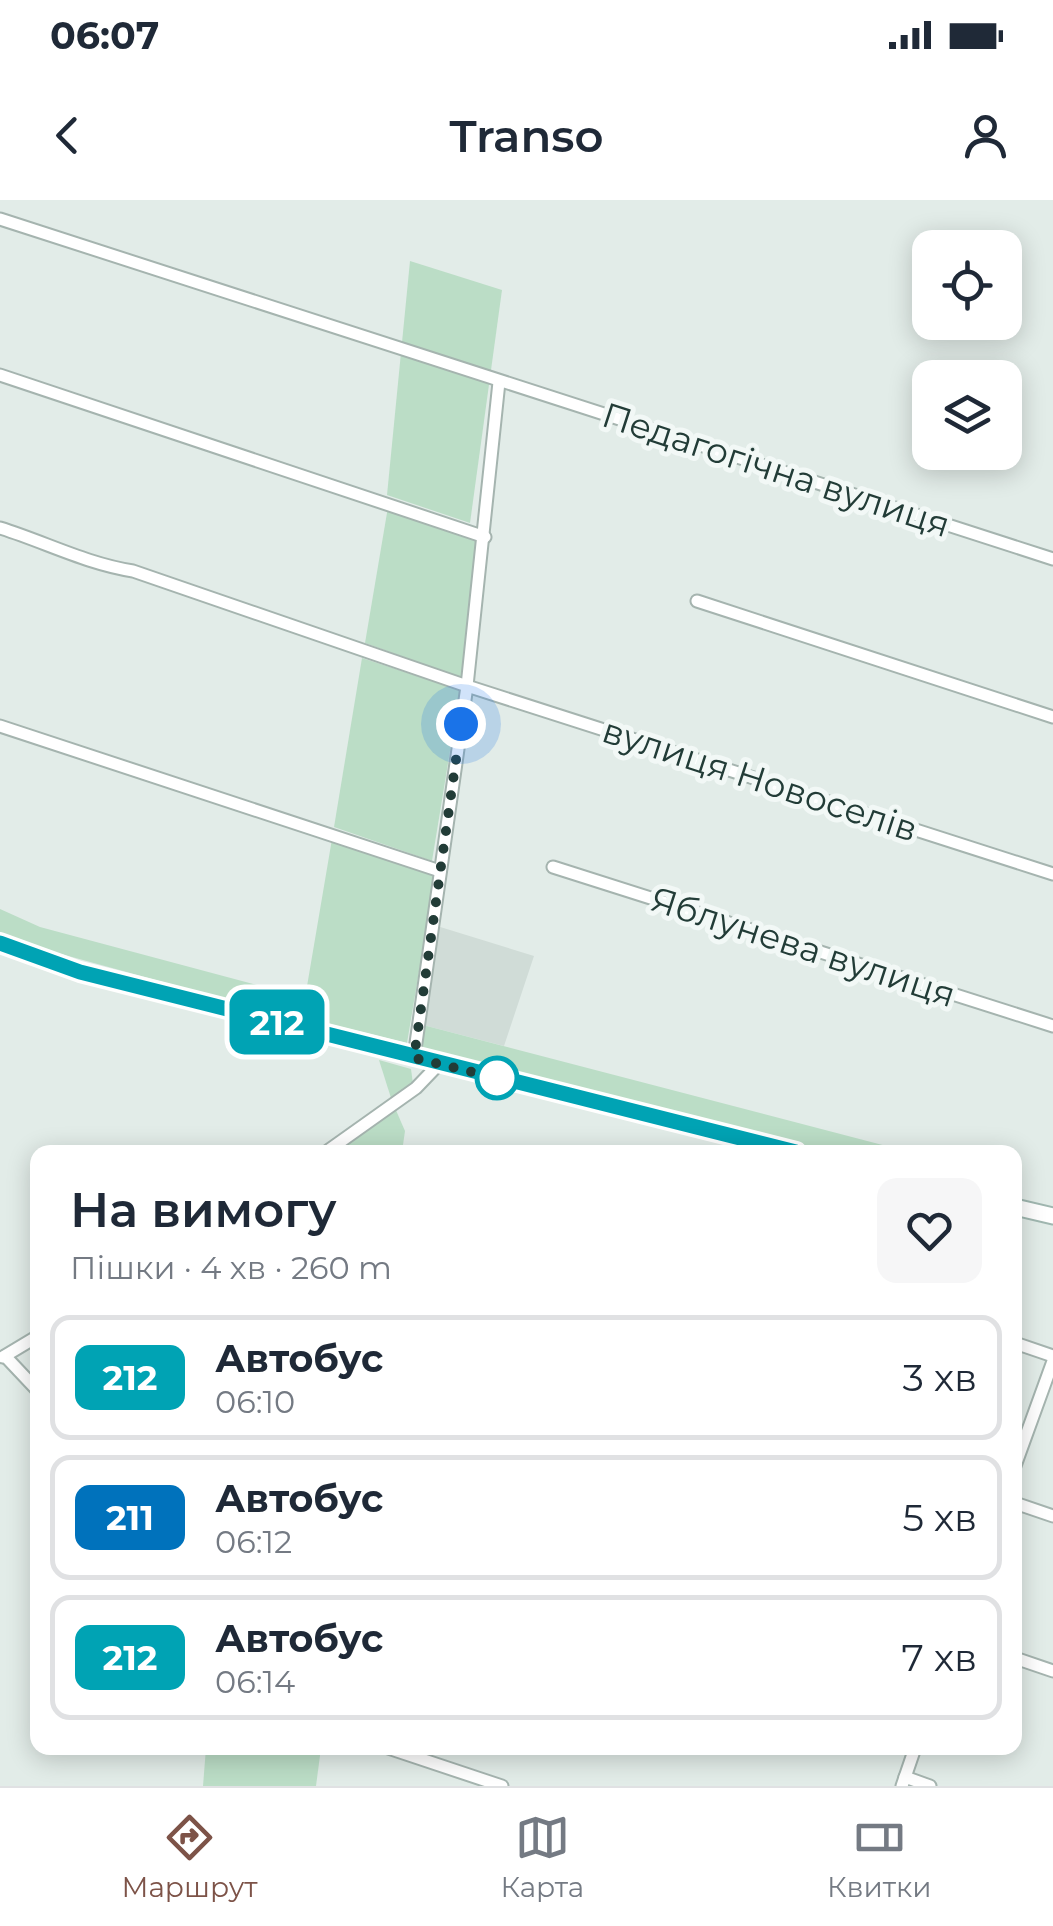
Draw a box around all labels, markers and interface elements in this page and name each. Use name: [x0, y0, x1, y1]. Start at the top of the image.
text: 06:07: [50, 12, 159, 59]
icon: back: [40, 108, 95, 163]
text: Transo: [450, 108, 603, 163]
icon: person: [958, 108, 1013, 163]
map controls: [912, 230, 1022, 470]
button: locate: [912, 230, 1022, 340]
button: layers: [912, 360, 1022, 470]
street label: Педагогічна вулиця: [597, 393, 955, 546]
your location: [436, 699, 486, 749]
street label: вулиця Новоселів: [597, 708, 923, 851]
street label: Яблунева вулиця: [645, 877, 961, 1016]
line badge: 212: [220, 990, 334, 1054]
text: 212: [249, 1001, 305, 1044]
unlabelled marker: [476, 1057, 518, 1099]
button: heart: [877, 1178, 982, 1283]
text: На вимогу: [70, 1181, 337, 1239]
text: Пішки · 4 хв · 260 m: [70, 1248, 392, 1287]
text: Автобус: [215, 1335, 384, 1382]
text: 3 хв: [903, 1354, 977, 1401]
text: 212: [102, 1356, 158, 1399]
text: 06:10: [215, 1382, 295, 1421]
text: Автобус: [215, 1475, 384, 1522]
text: 5 хв: [902, 1494, 977, 1541]
text: 211: [106, 1496, 154, 1539]
text: 06:12: [215, 1522, 292, 1561]
text: Автобус: [215, 1615, 384, 1662]
text: 7 хв: [902, 1634, 977, 1681]
text: 212: [102, 1636, 158, 1679]
text: 06:14: [215, 1662, 295, 1701]
tab: Маршрут: [121, 1810, 258, 1904]
tab: Карта: [500, 1810, 584, 1904]
tab: Квитки: [827, 1810, 932, 1904]

